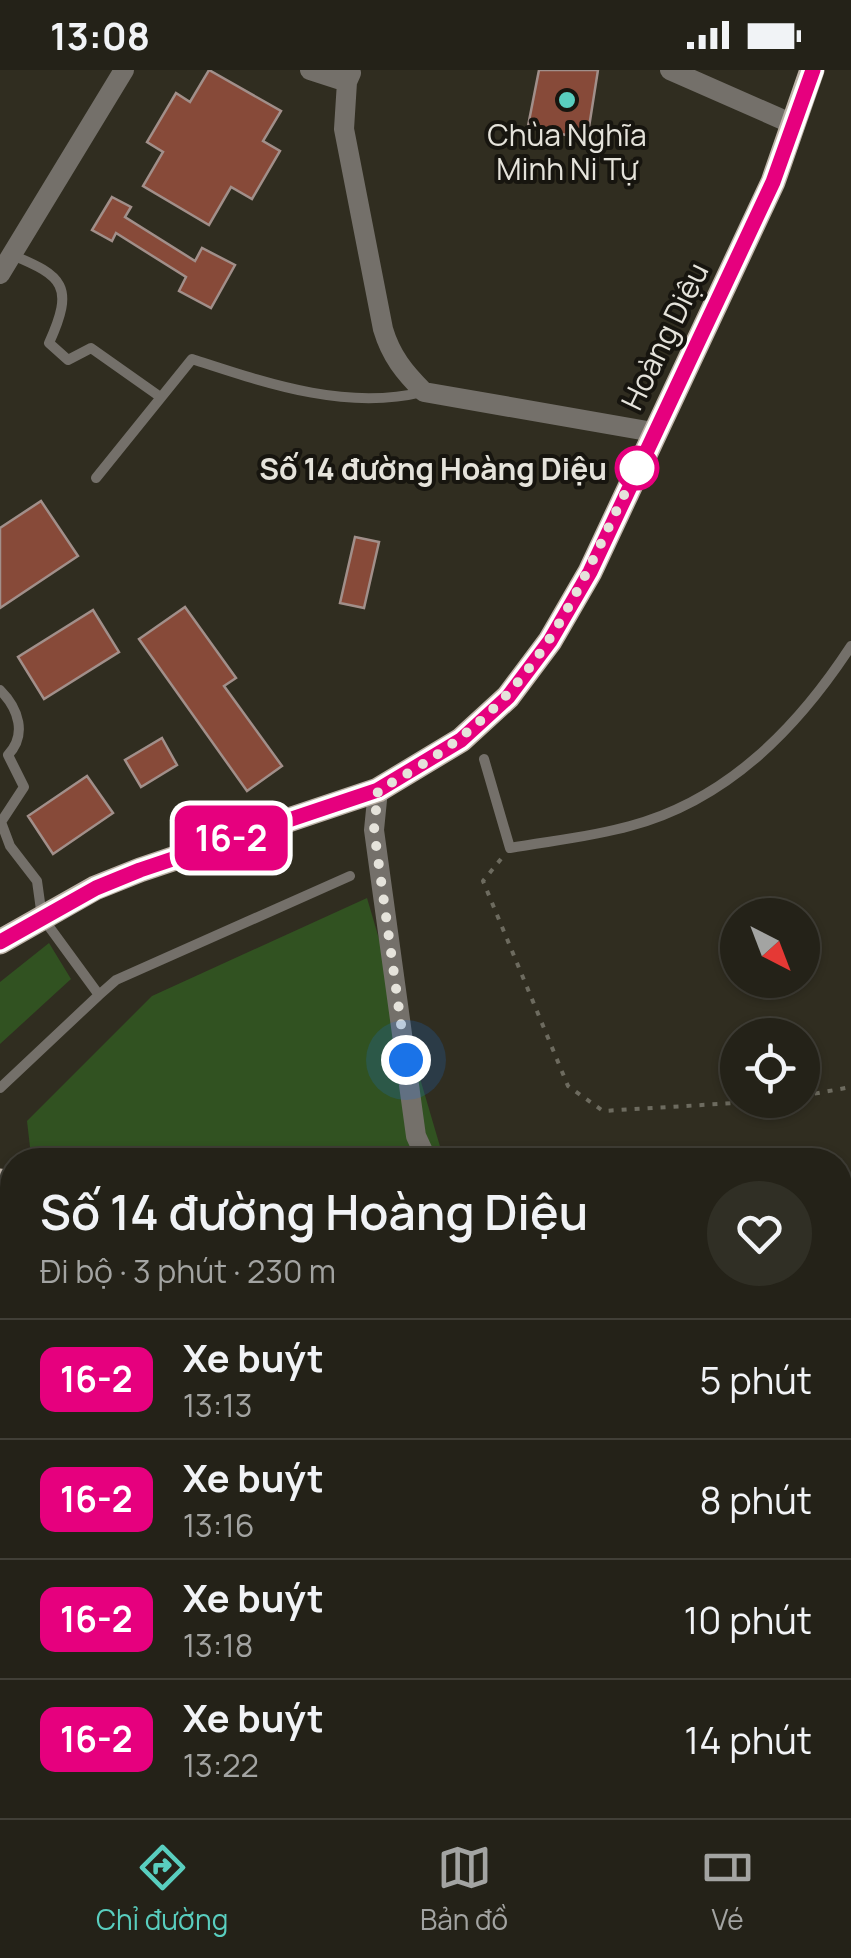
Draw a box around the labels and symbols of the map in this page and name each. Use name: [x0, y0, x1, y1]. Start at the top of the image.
marker: Chùa Nghĩa Minh Ni Tự: [556, 89, 578, 111]
place label: Chùa Nghĩa Minh Ni Tự: [487, 114, 647, 189]
street label: Hoàng Diệu: [611, 256, 717, 416]
marker: Số 14 đường Hoàng Diệu: [616, 447, 658, 489]
place label: Số 14 đường Hoàng Diệu: [259, 448, 607, 489]
line badge: 16-2: [161, 806, 301, 870]
north arrow: [720, 898, 820, 998]
your location: [381, 1035, 431, 1085]

